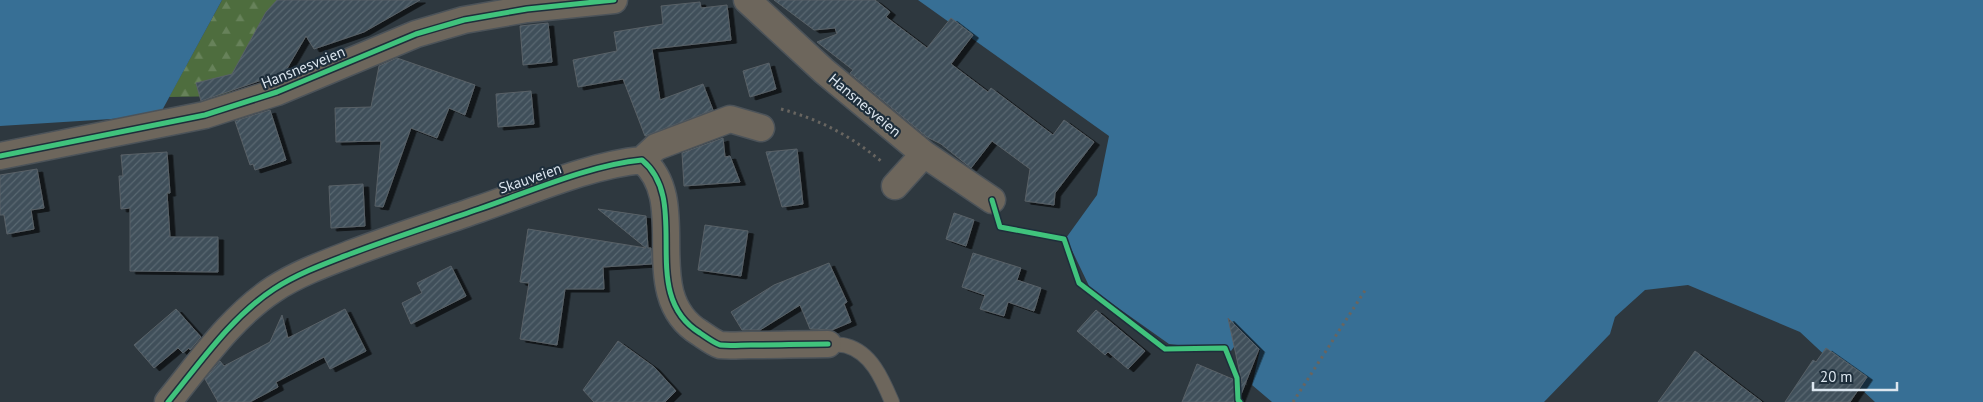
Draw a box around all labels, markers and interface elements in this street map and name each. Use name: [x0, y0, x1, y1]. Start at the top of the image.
street label: Hansnesveien: [258, 42, 348, 92]
street label: Hansnesveien: [825, 69, 905, 141]
street label: Skauveien: [496, 158, 564, 198]
scale bar: [1813, 360, 1897, 392]
text: 20 m: [1820, 367, 1853, 386]

